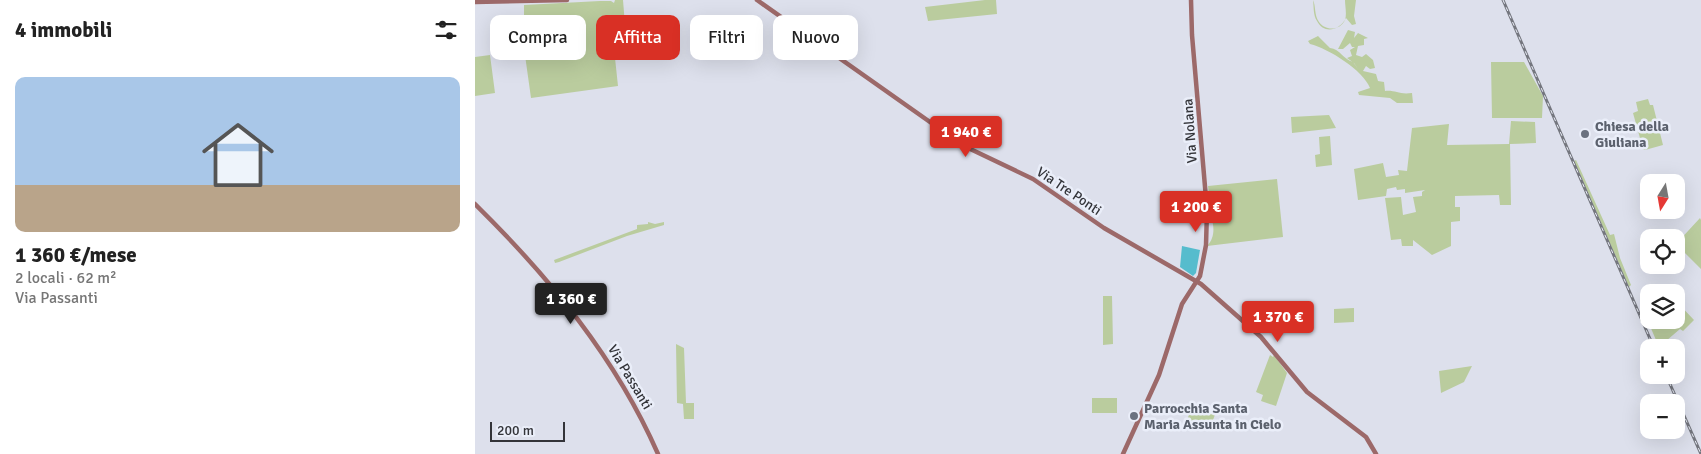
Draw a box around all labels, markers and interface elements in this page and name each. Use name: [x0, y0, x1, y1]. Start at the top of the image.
chip: Compra: [490, 15, 586, 60]
chip: Affitta: [596, 15, 680, 60]
chip: Filtri: [690, 15, 763, 60]
chip: Nuovo: [773, 15, 858, 60]
icon: filters: [432, 16, 460, 44]
text: 4 immobili: [15, 17, 112, 43]
street label: Via Nolana: [1179, 98, 1201, 164]
icon: home: [193, 110, 283, 200]
pin: 1 940 €: [920, 116, 1012, 158]
place label: Chiesa della Giuliana: [1595, 118, 1669, 151]
text: 1 940 €: [941, 122, 991, 142]
marker: Chiesa della Giuliana: [1579, 128, 1591, 140]
street label: Via Tre Ponti: [1033, 163, 1105, 219]
north arrow: [1640, 174, 1685, 219]
map controls: [1640, 174, 1685, 439]
pin: 1 200 €: [1150, 190, 1242, 233]
text: 1 200 €: [1171, 197, 1221, 217]
button: locate: [1640, 229, 1685, 274]
text: 1 360 €/mese: [15, 242, 137, 268]
text: 2 locali · 62 m²: [15, 268, 117, 288]
pin: 1 360 €: [525, 282, 617, 325]
button: layers: [1640, 284, 1685, 329]
text: Via Passanti: [15, 288, 98, 308]
text: 1 360 €: [546, 289, 596, 309]
pin: 1 370 €: [1232, 300, 1324, 343]
text: 1 370 €: [1253, 307, 1303, 327]
button: +: [1640, 339, 1685, 384]
street label: Via Passanti: [604, 342, 656, 412]
button: −: [1640, 394, 1685, 439]
place label: Parrocchia Santa Maria Assunta in Cielo: [1144, 400, 1281, 433]
marker: Parrocchia Santa Maria Assunta in Cielo: [1128, 410, 1140, 422]
scale bar: [490, 419, 565, 442]
text: 200 m: [497, 422, 534, 439]

